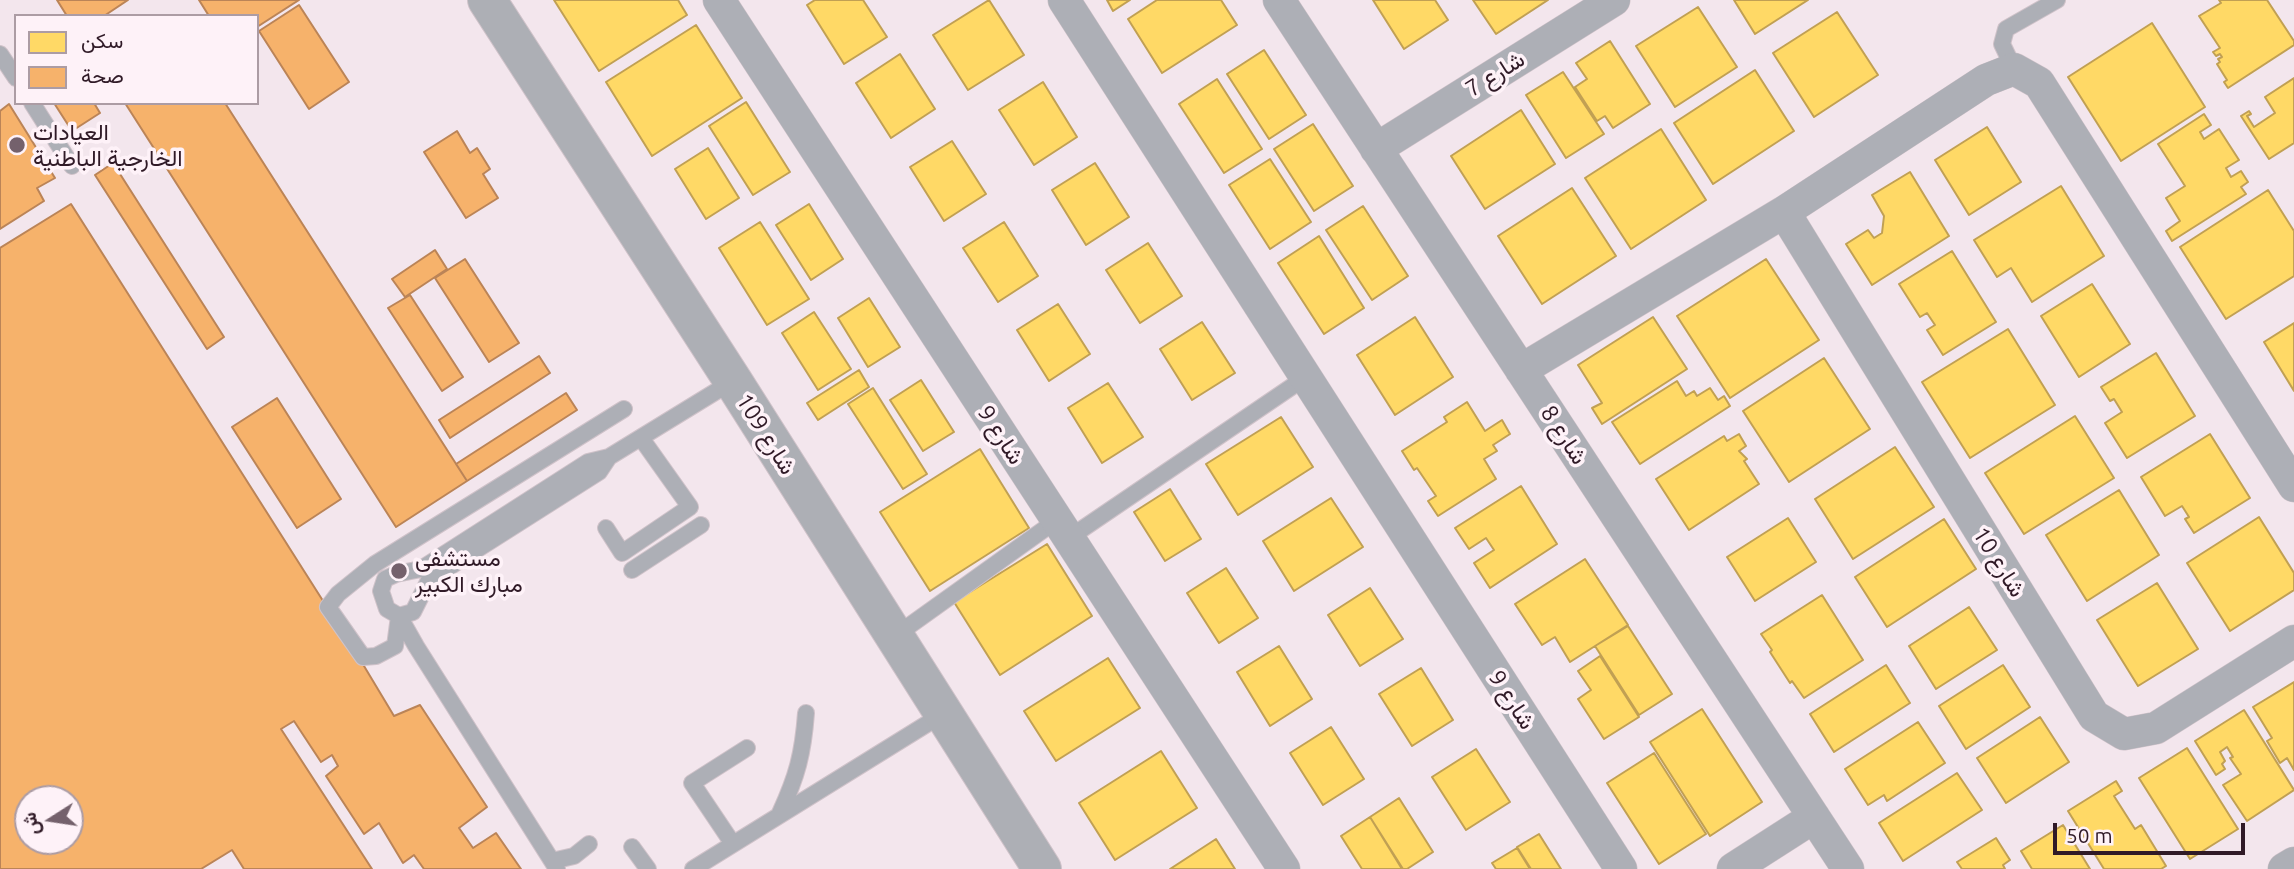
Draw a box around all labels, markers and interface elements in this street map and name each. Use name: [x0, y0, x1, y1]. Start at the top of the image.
legend: [14, 14, 259, 105]
text: سكن: [81, 28, 123, 52]
street label: شارع 7: [1460, 45, 1530, 103]
text: صحة: [81, 63, 124, 87]
place label: العيادات الخارجية الباطنية: [33, 118, 183, 172]
marker: العيادات الخارجية الباطنية: [7, 135, 27, 155]
street label: شارع 109: [730, 388, 802, 480]
street label: شارع 9: [972, 400, 1030, 470]
street label: شارع 8: [1535, 400, 1593, 470]
street label: شارع 10: [1967, 522, 2031, 602]
place label: مستشفى مبارك الكبير: [415, 544, 523, 598]
marker: مستشفى مبارك الكبير: [389, 561, 409, 581]
street label: شارع 9: [1483, 665, 1541, 735]
north arrow: [14, 785, 84, 855]
text: ش: [17, 810, 44, 837]
scale bar: [2056, 810, 2248, 854]
text: 50 m: [2066, 823, 2113, 847]

